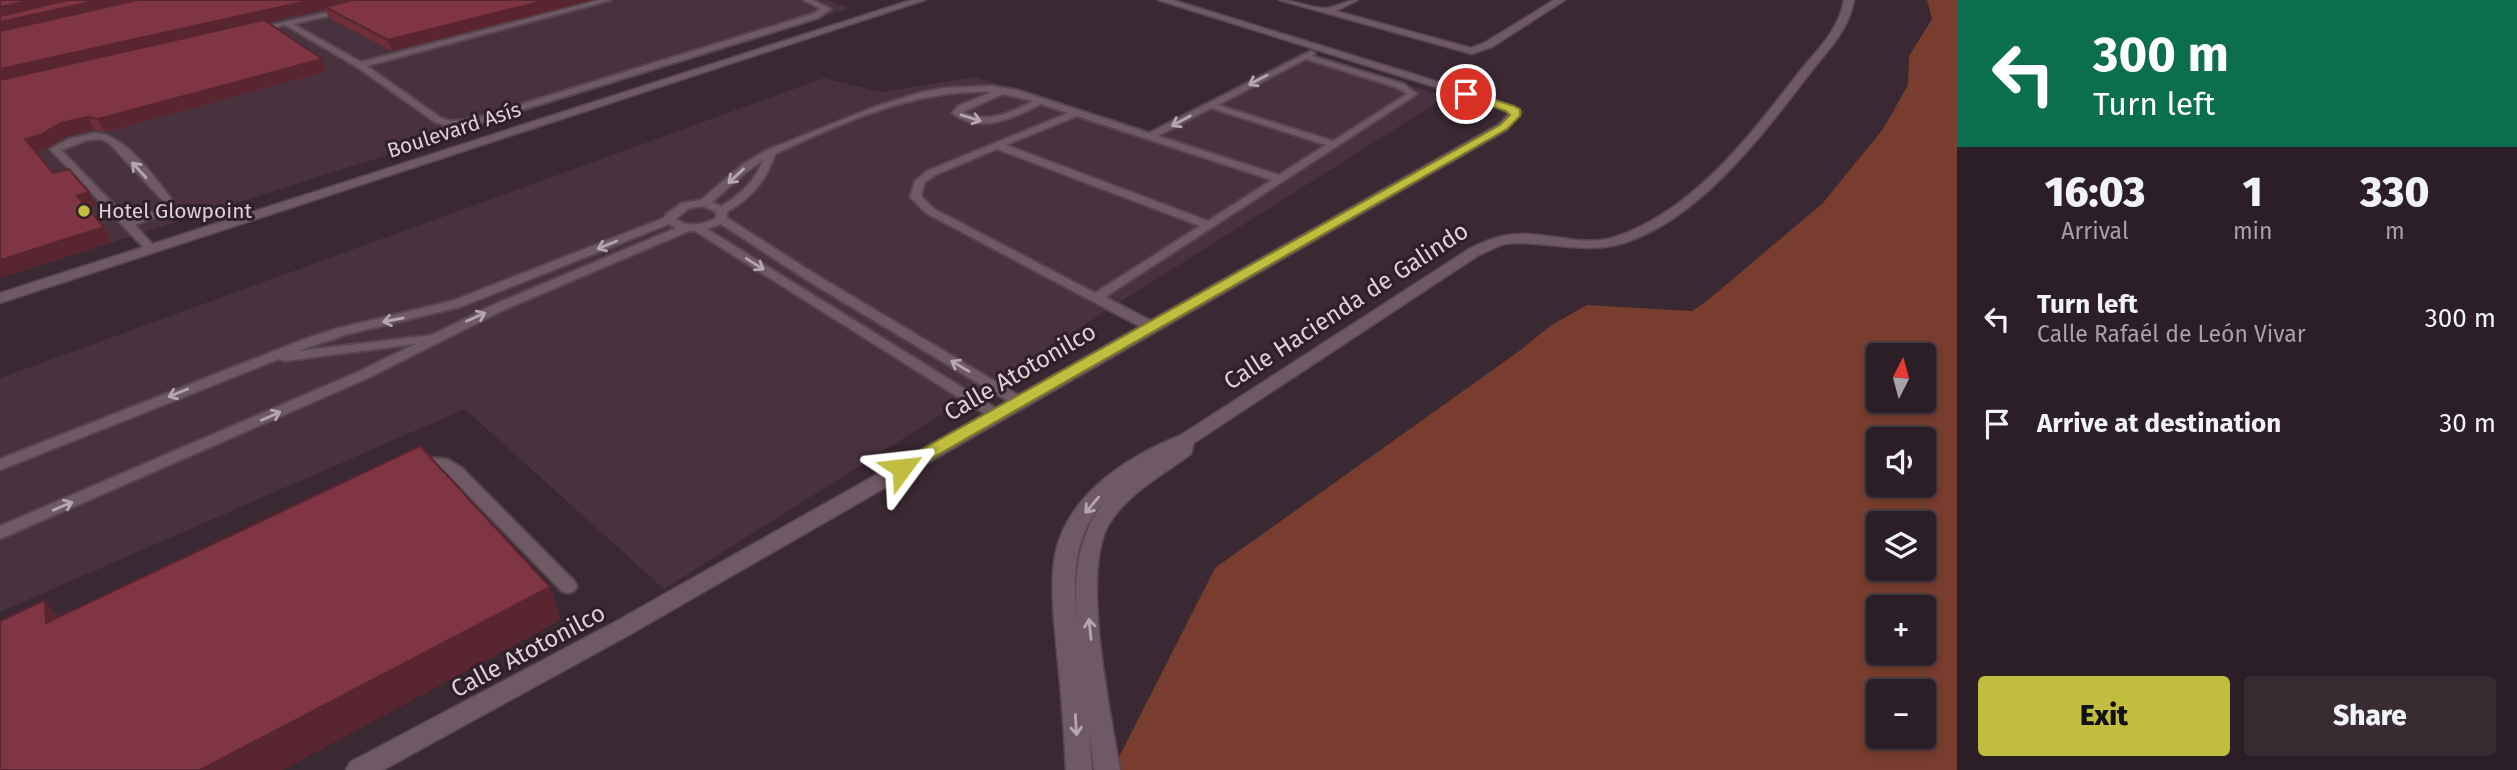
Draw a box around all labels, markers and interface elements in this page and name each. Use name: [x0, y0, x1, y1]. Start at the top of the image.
text: 300 m: [2093, 25, 2229, 84]
icon: left: [1978, 28, 2069, 119]
pin: [1436, 64, 1496, 124]
one-way arrow: [1248, 73, 1268, 87]
icon: arrive: [1447, 75, 1485, 113]
text: Turn left: [2093, 85, 2215, 123]
street label: Boulevard Asís: [384, 96, 524, 164]
one-way arrow: [959, 113, 981, 125]
one-way arrow: [1171, 114, 1191, 128]
one-way arrow: [131, 161, 147, 179]
text: 16:03: [2045, 167, 2145, 217]
text: 1: [2243, 167, 2263, 217]
text: 330: [2360, 167, 2429, 217]
one-way arrow: [727, 168, 745, 184]
place label: Hotel Glowpoint: [98, 198, 253, 224]
marker: Hotel Glowpoint: [76, 203, 92, 219]
street label: Calle Hacienda de Galindo: [1218, 216, 1474, 396]
text: Arrival: [2061, 217, 2129, 245]
text: min: [2233, 217, 2273, 245]
text: m: [2385, 217, 2405, 245]
one-way arrow: [596, 240, 618, 253]
one-way arrow: [744, 258, 764, 272]
text: Turn left: [2037, 289, 2138, 320]
icon: left: [1978, 300, 2016, 338]
text: 300 m: [2425, 303, 2496, 334]
one-way arrow: [465, 310, 486, 323]
one-way arrow: [382, 314, 405, 327]
street label: Calle Atotonilco: [939, 317, 1101, 427]
text: Calle Rafaél de León Vivar: [2037, 320, 2306, 348]
north arrow: [1866, 343, 1936, 413]
map controls: [1866, 343, 1936, 749]
one-way arrow: [950, 359, 970, 373]
one-way arrow: [167, 388, 189, 401]
icon: arrive: [1978, 405, 2016, 443]
text: Arrive at destination: [2037, 408, 2281, 439]
text: 30 m: [2439, 408, 2496, 439]
one-way arrow: [260, 409, 282, 422]
button: sound: [1866, 427, 1936, 497]
position arrow: [865, 431, 939, 505]
one-way arrow: [1084, 495, 1100, 513]
one-way arrow: [51, 499, 73, 512]
button: layers: [1866, 511, 1936, 581]
button: +: [1866, 595, 1936, 665]
street label: Calle Atotonilco: [446, 599, 610, 703]
one-way arrow: [1083, 619, 1096, 641]
button: Exit: [1978, 676, 2230, 756]
button: Share: [2244, 676, 2496, 756]
button: −: [1866, 679, 1936, 749]
one-way arrow: [1070, 713, 1083, 736]

